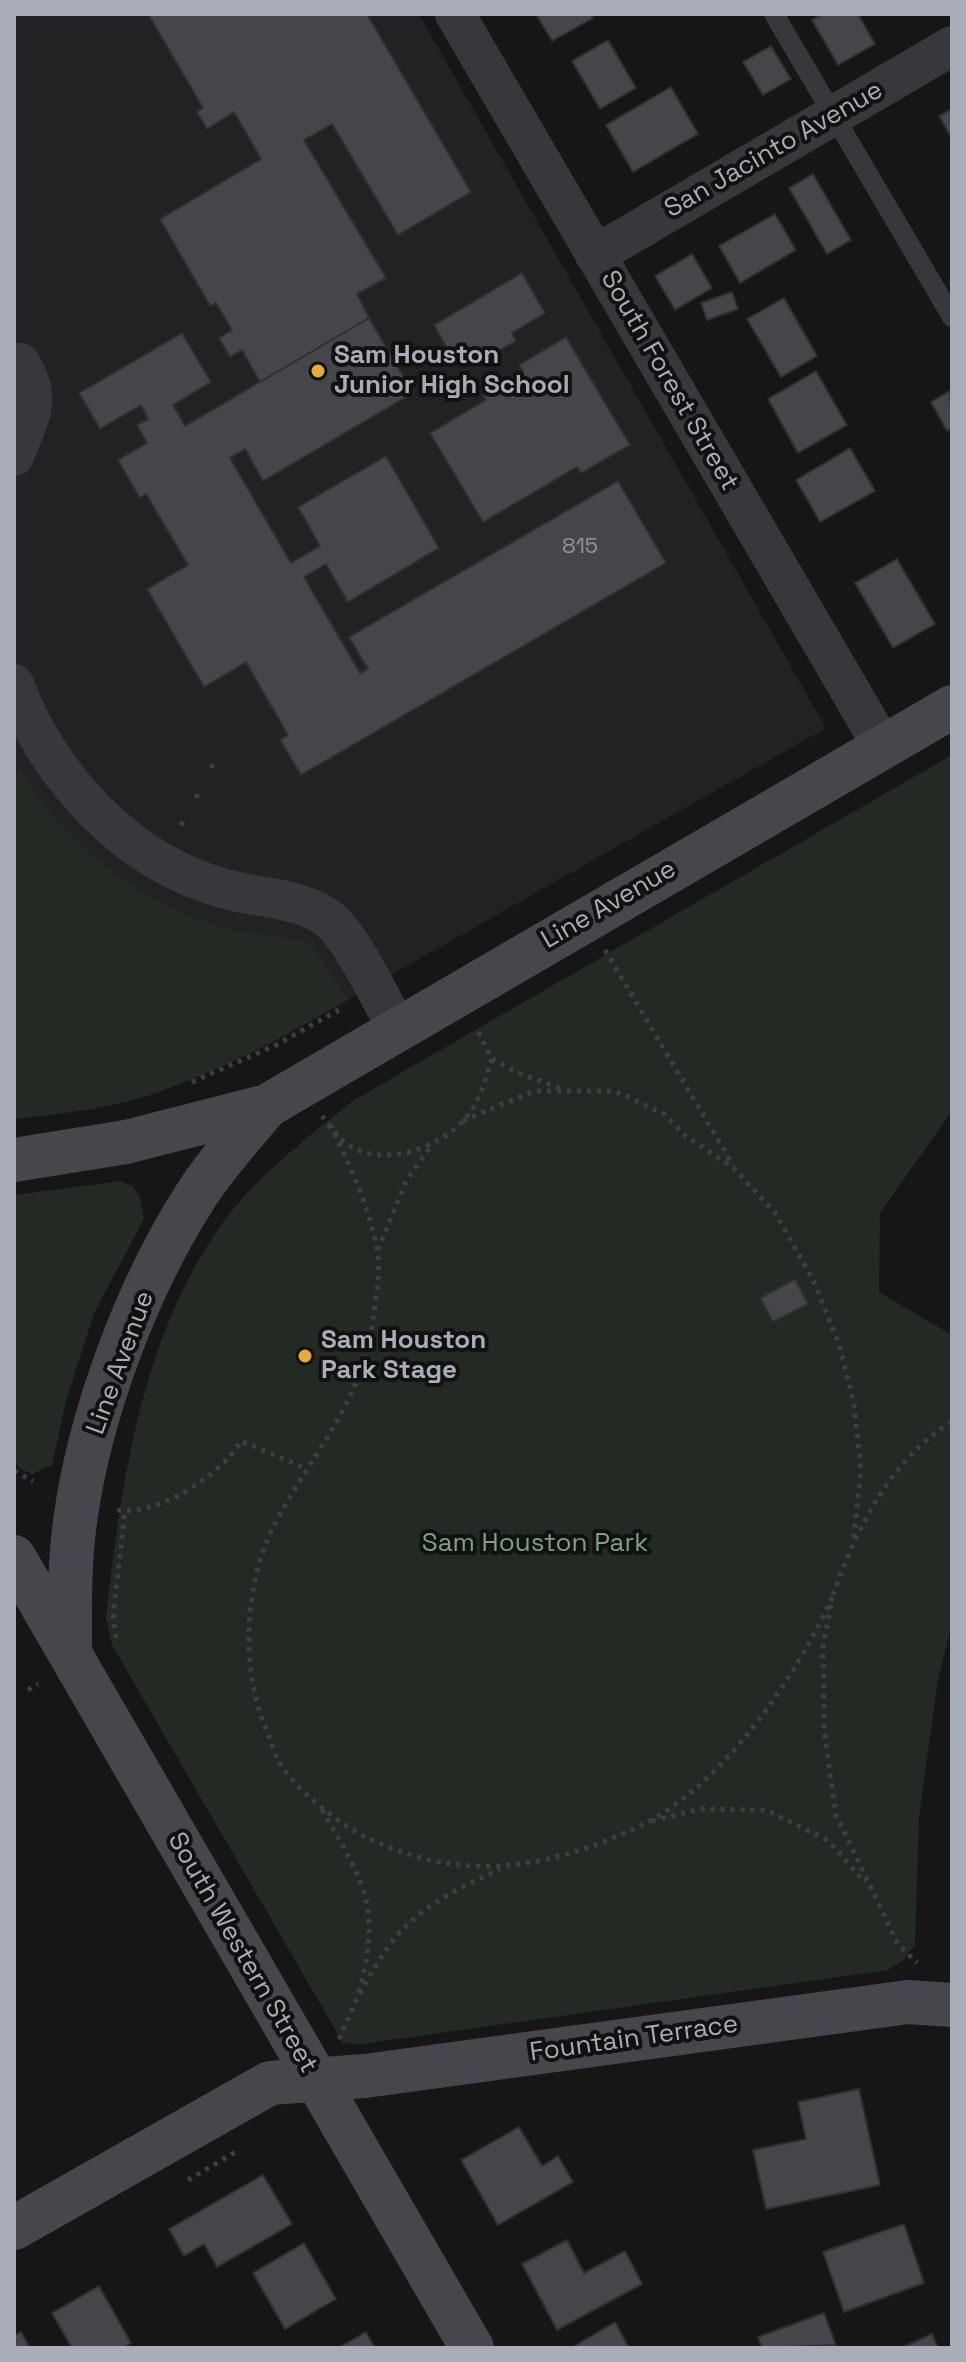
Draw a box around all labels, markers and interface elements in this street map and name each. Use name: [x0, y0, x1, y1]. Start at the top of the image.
street label: San Jacinto Avenue: [659, 75, 889, 225]
street label: South Forest Street: [593, 266, 745, 496]
place label: Sam Houston Junior High School: [334, 340, 570, 402]
marker: Sam Houston Junior High School: [309, 362, 327, 380]
house number: 815: [562, 534, 598, 560]
street label: Line Avenue: [536, 854, 682, 956]
street label: Line Avenue: [81, 1287, 161, 1439]
place label: Sam Houston Park Stage: [321, 1325, 486, 1386]
marker: Sam Houston Park Stage: [296, 1347, 314, 1365]
park label: Sam Houston Park: [422, 1528, 648, 1560]
street label: South Western Street: [160, 1827, 324, 2079]
street label: Fountain Terrace: [528, 2009, 740, 2069]

